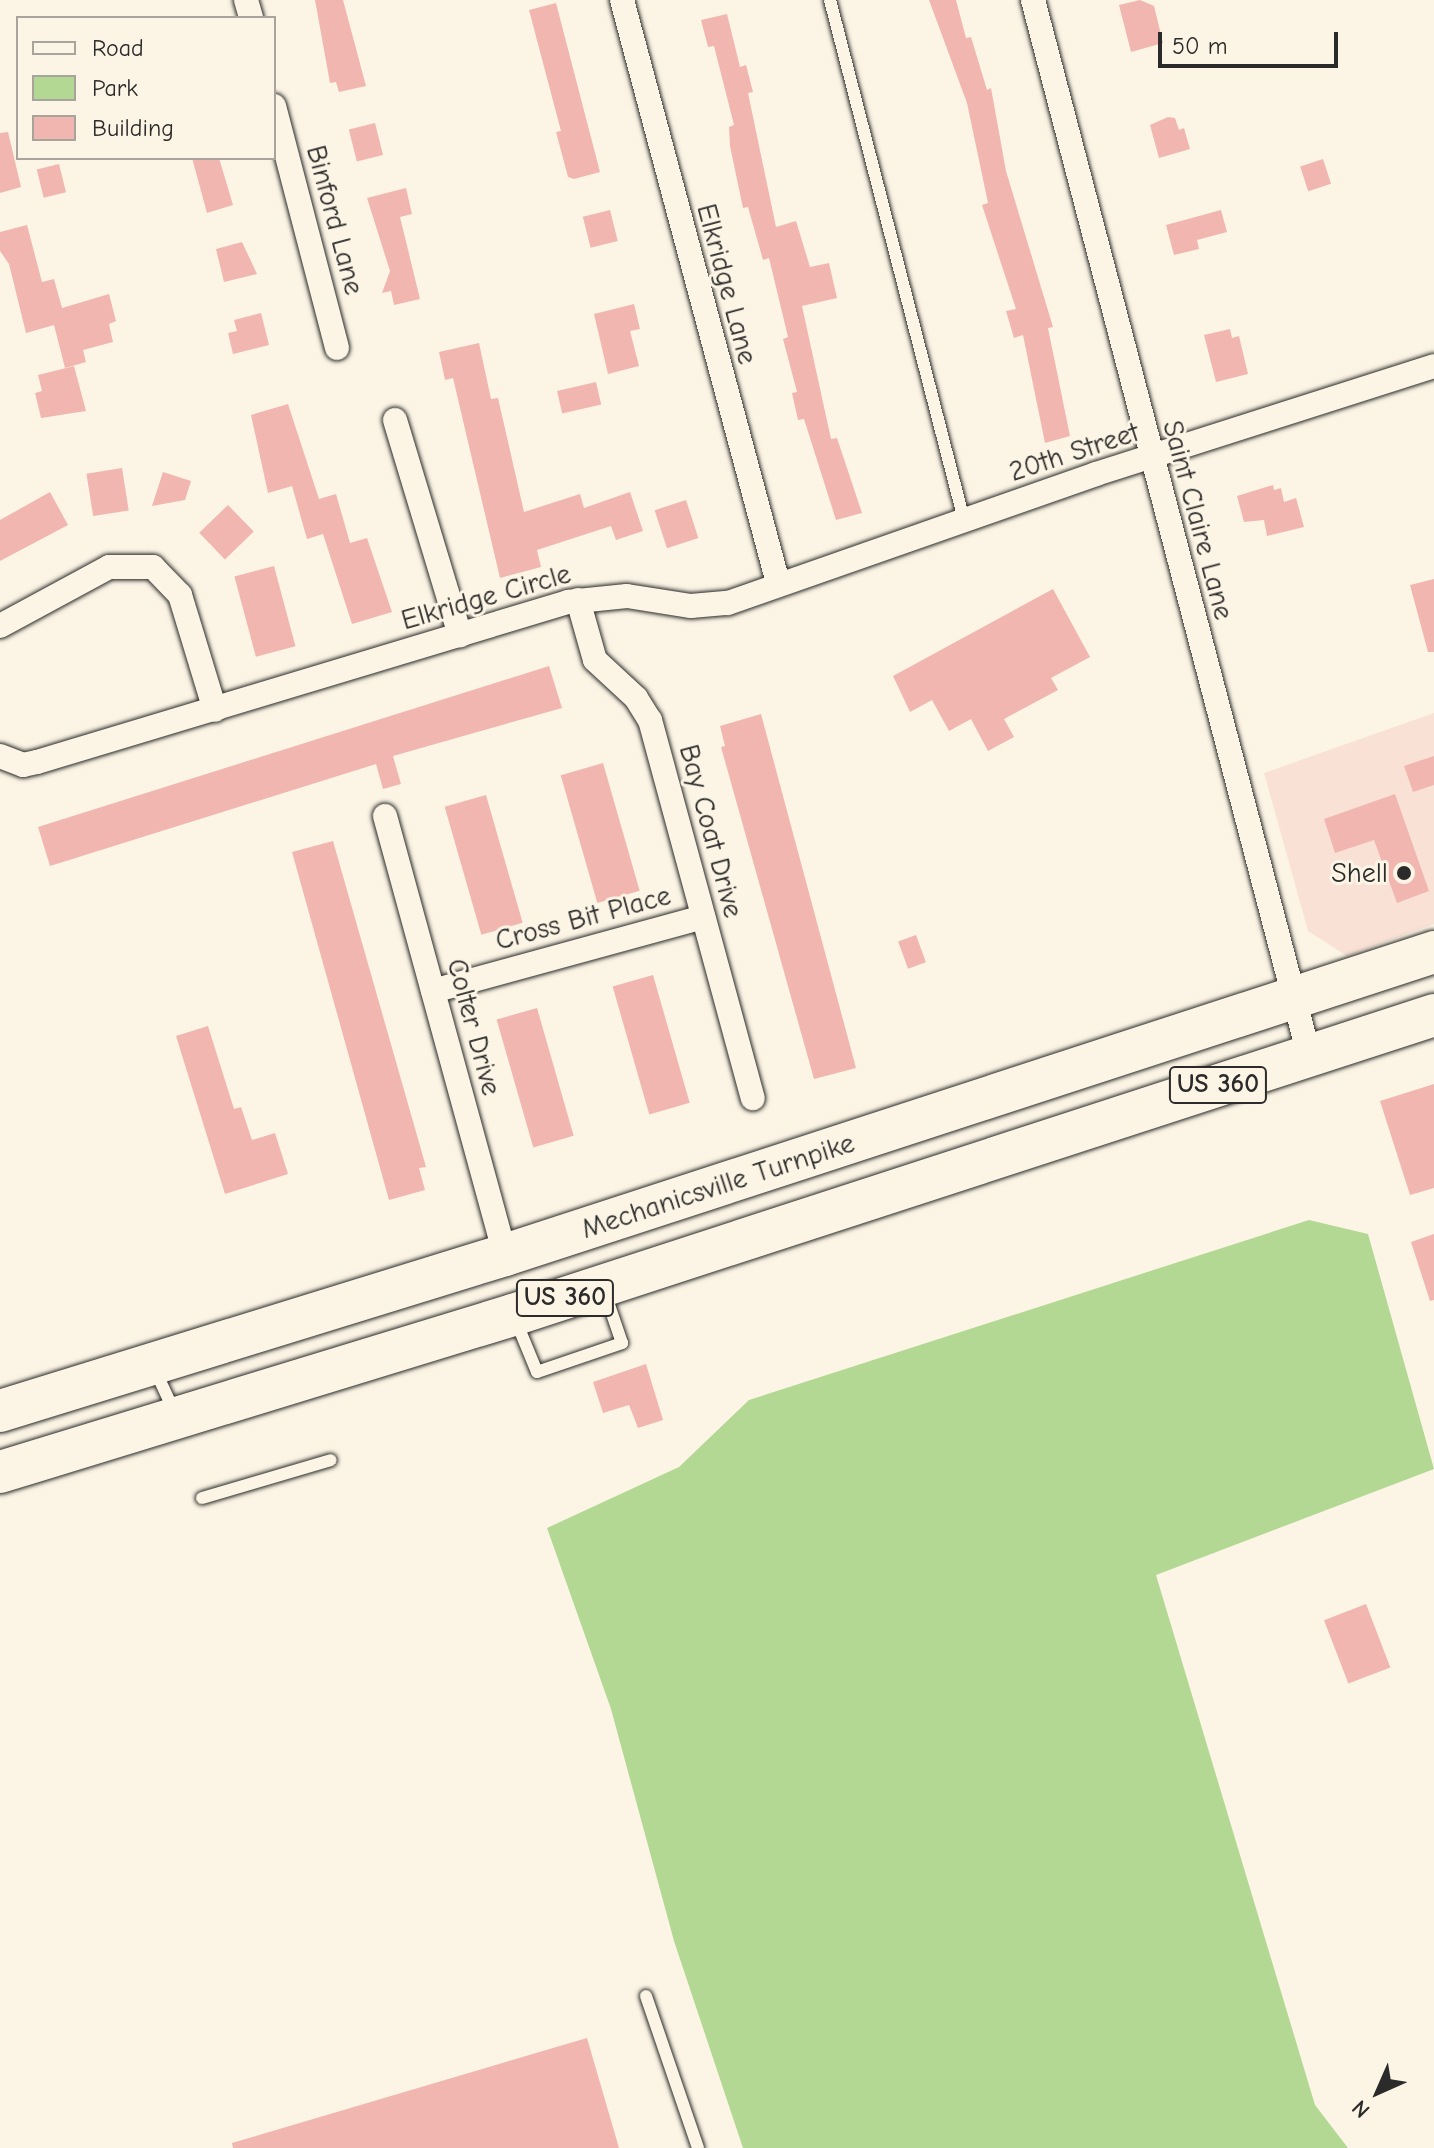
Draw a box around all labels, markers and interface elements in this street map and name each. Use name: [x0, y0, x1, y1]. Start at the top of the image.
legend: [16, 16, 276, 160]
scale bar: [1162, 16, 1342, 66]
text: 50 m: [1172, 32, 1228, 60]
text: Road: [92, 34, 144, 62]
text: Park: [92, 74, 138, 102]
text: Building: [92, 114, 174, 142]
street label: Binford Lane: [299, 142, 371, 298]
street label: Elkridge Lane: [689, 200, 765, 368]
street label: 20th Street: [1005, 415, 1143, 489]
street label: Saint Claire Lane: [1155, 417, 1241, 623]
street label: Elkridge Circle: [397, 557, 575, 637]
street label: Bay Coat Drive: [672, 741, 750, 921]
place label: Shell: [1331, 856, 1388, 890]
marker: Shell: [1395, 864, 1413, 882]
street label: Cross Bit Place: [492, 878, 674, 958]
street label: Colter Drive: [440, 955, 508, 1099]
road number: US 360: [1168, 1063, 1268, 1107]
street label: Mechanicsville Turnpike: [577, 1126, 859, 1246]
road number: US 360: [515, 1276, 615, 1320]
north arrow: [1338, 2052, 1418, 2132]
text: N: [1347, 2095, 1375, 2123]

